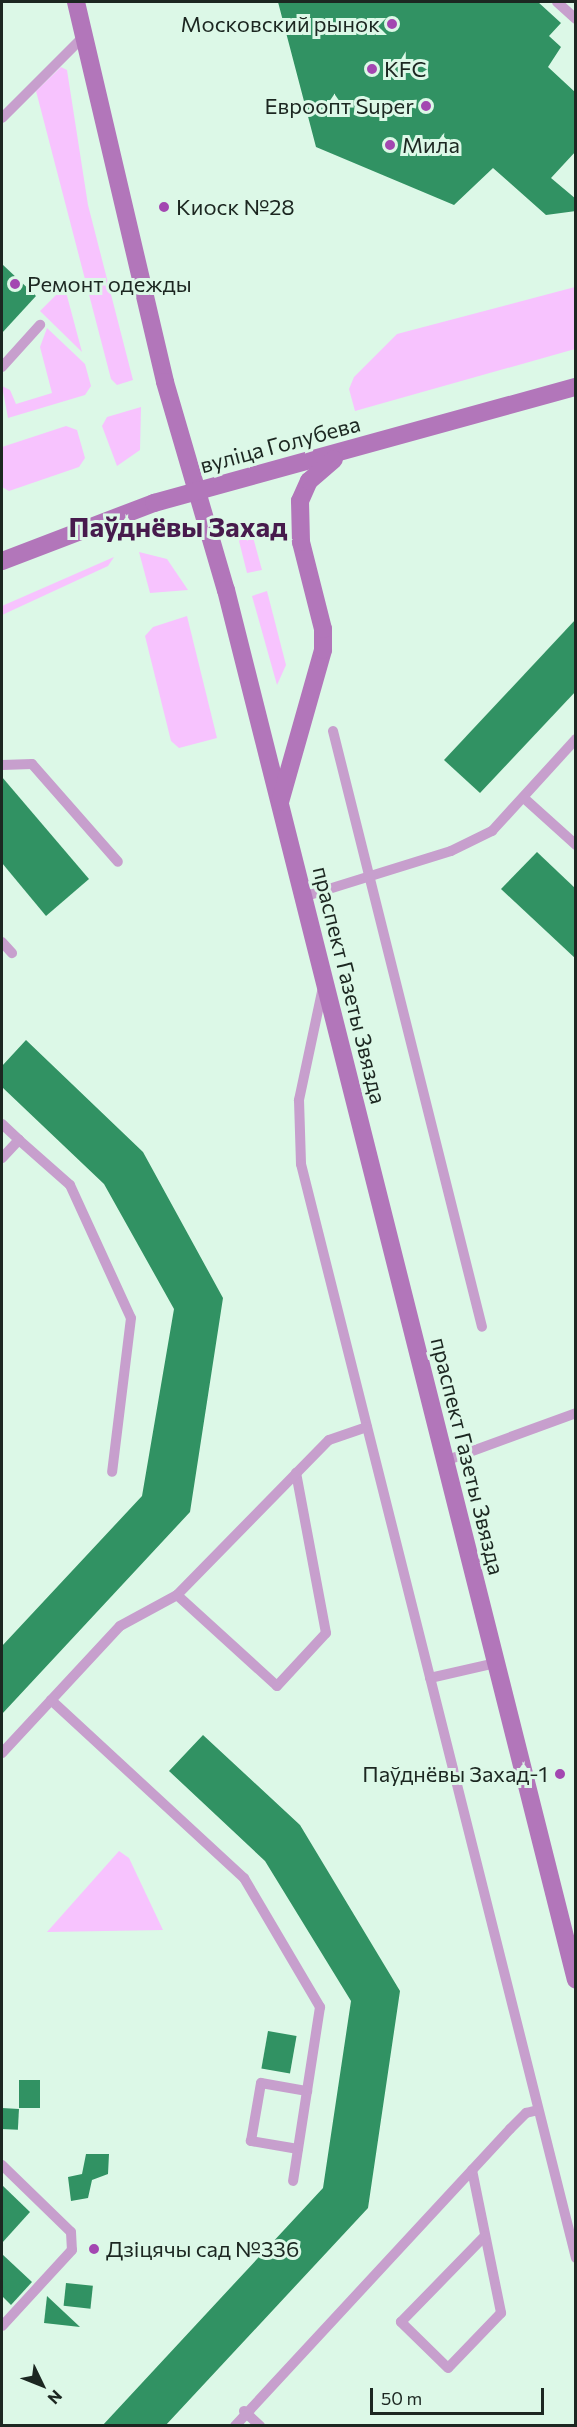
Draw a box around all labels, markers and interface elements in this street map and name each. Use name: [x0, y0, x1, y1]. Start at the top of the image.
place label: Московский рынок: [181, 11, 380, 37]
marker: Московский рынок: [385, 17, 399, 31]
place label: KFC: [384, 56, 426, 82]
marker: KFC: [365, 62, 379, 76]
place label: Евроопт Super: [264, 93, 414, 119]
marker: Евроопт Super: [419, 99, 433, 113]
place label: Мила: [402, 132, 460, 158]
marker: Мила: [383, 138, 397, 152]
place label: Киоск №28: [176, 194, 295, 220]
marker: Киоск №28: [157, 200, 171, 214]
place label: Ремонт одежды: [27, 271, 192, 297]
marker: Ремонт одежды: [8, 277, 22, 291]
street label: вуліца Голубева: [197, 410, 363, 478]
district label: Паўднёвы Захад: [69, 509, 287, 543]
street label: праспект Газеты Звязда: [308, 864, 392, 1106]
street label: праспект Газеты Звязда: [426, 1335, 510, 1577]
place label: Паўднёвы Захад-1: [362, 1761, 548, 1787]
marker: Паўднёвы Захад-1: [553, 1767, 567, 1781]
place label: Дзіцячы сад №336: [106, 2236, 299, 2262]
marker: Дзіцячы сад №336: [87, 2242, 101, 2256]
north arrow: [12, 2355, 72, 2415]
scale bar: [373, 2376, 547, 2414]
text: N: [44, 2387, 67, 2408]
text: 50 m: [381, 2387, 422, 2409]

